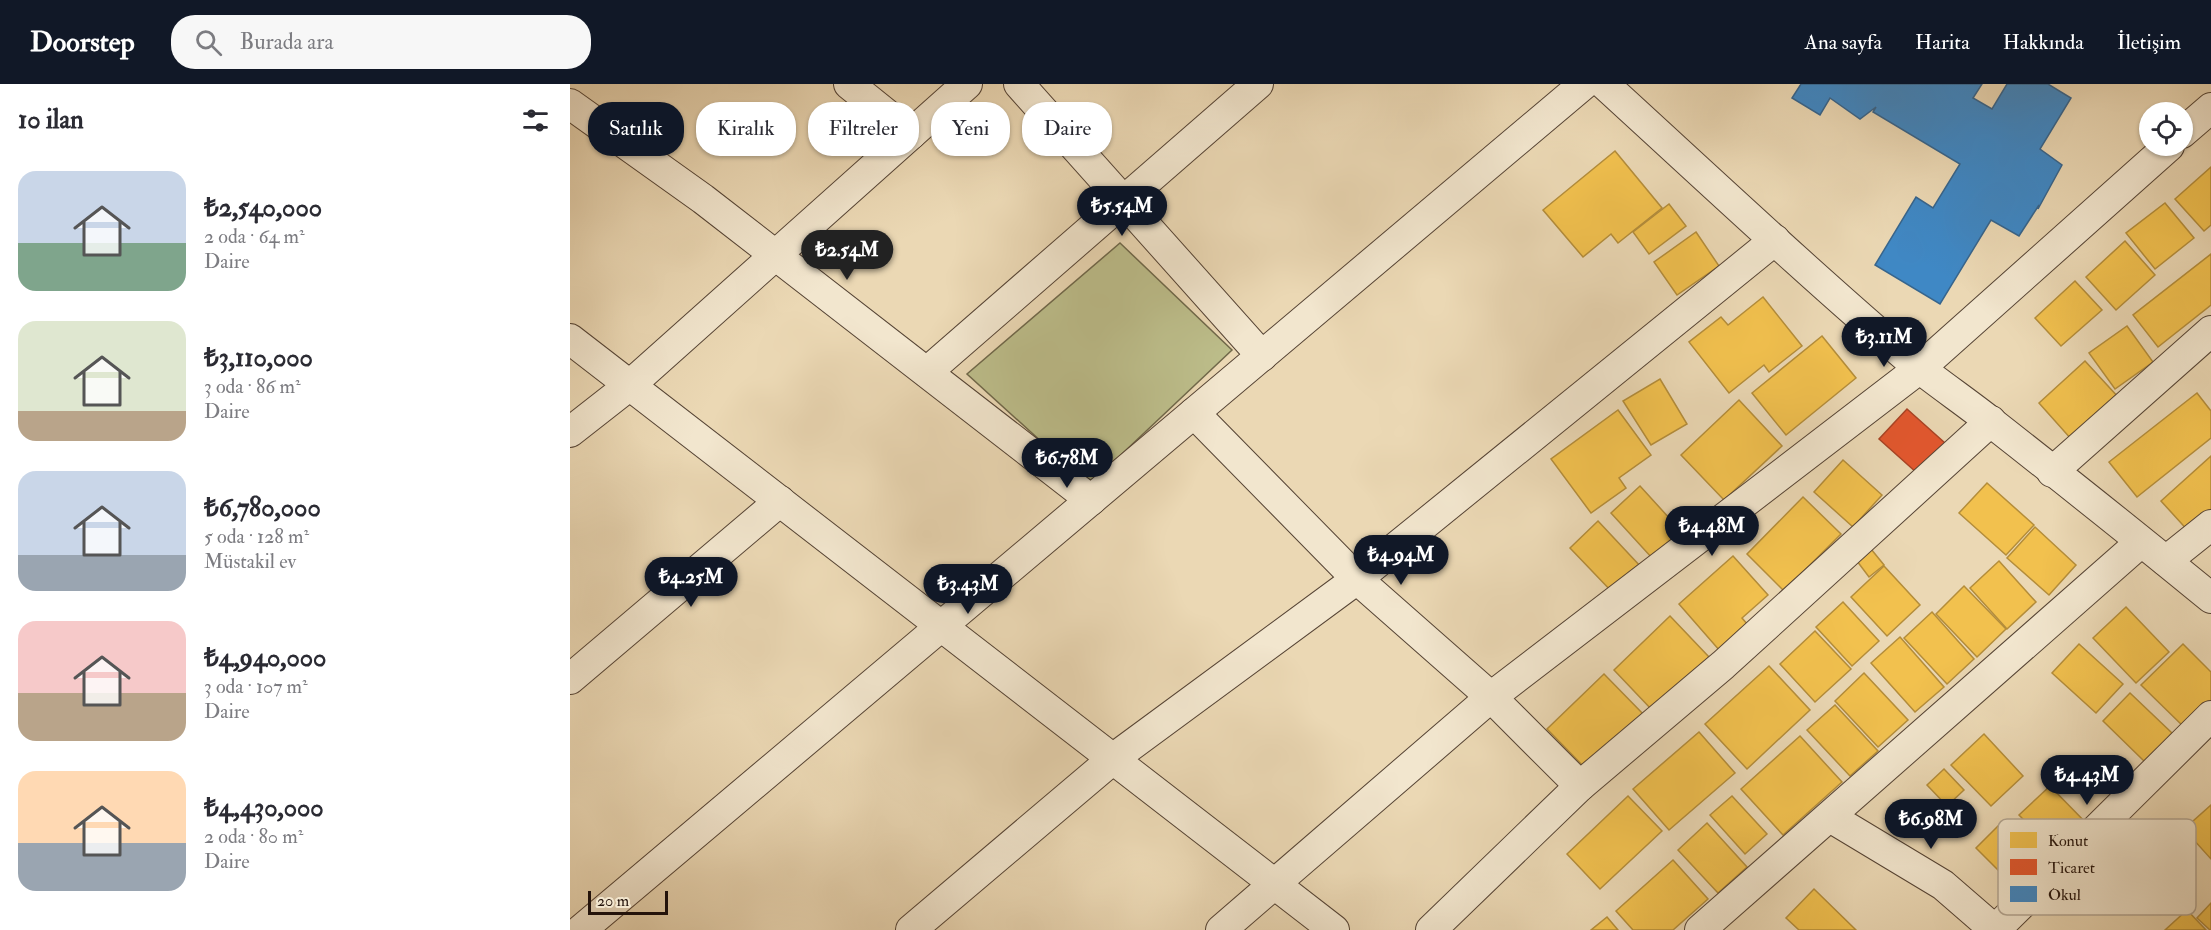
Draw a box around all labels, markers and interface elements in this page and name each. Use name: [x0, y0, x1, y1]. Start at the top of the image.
search box: [171, 15, 591, 69]
text: Doorstep: [30, 25, 135, 60]
icon: search: [192, 26, 225, 59]
text: Burada ara: [240, 28, 334, 56]
text: Ana sayfa: [1805, 29, 1882, 56]
text: Harita: [1915, 29, 1970, 56]
text: Hakkında: [2003, 29, 2084, 56]
text: İletişim: [2117, 29, 2181, 56]
chip: Satılık: [588, 102, 684, 156]
chip: Kiralık: [696, 102, 796, 156]
chip: Filtreler: [808, 102, 919, 156]
chip: Yeni: [931, 102, 1010, 156]
chip: Daire: [1022, 102, 1112, 156]
map controls: [2139, 102, 2193, 156]
button: locate: [2139, 102, 2193, 156]
text: 10 ilan: [18, 104, 84, 136]
icon: filters: [519, 104, 552, 137]
pin: ₺5.54M: [1073, 186, 1171, 237]
text: ₺2,540,000: [204, 192, 322, 224]
text: ₺5.54M: [1091, 193, 1153, 218]
icon: home: [66, 195, 138, 267]
text: 2 oda · 64 m²: [204, 224, 305, 249]
pin: ₺2.54M: [798, 230, 896, 281]
text: ₺2.54M: [815, 237, 879, 262]
text: Daire: [204, 249, 250, 274]
pin: ₺3.11M: [1835, 317, 1933, 368]
text: ₺3.11M: [1856, 324, 1912, 349]
text: ₺3,110,000: [204, 342, 313, 374]
icon: home: [66, 345, 138, 417]
text: 3 oda · 86 m²: [204, 374, 301, 399]
text: Daire: [204, 399, 250, 424]
pin: ₺6.78M: [1018, 438, 1116, 489]
text: ₺6.78M: [1036, 445, 1098, 470]
text: ₺6,780,000: [204, 492, 321, 524]
icon: home: [66, 495, 138, 567]
pin: ₺4.48M: [1663, 506, 1761, 557]
text: ₺4.48M: [1679, 513, 1745, 538]
text: 5 oda · 128 m²: [204, 524, 309, 549]
pin: ₺4.94M: [1352, 535, 1450, 586]
text: ₺4.94M: [1368, 542, 1434, 567]
text: Müstakil ev: [204, 549, 296, 574]
pin: ₺4.25M: [642, 557, 740, 608]
text: ₺4.25M: [659, 564, 723, 589]
pin: ₺3.43M: [919, 564, 1017, 615]
text: ₺3.43M: [937, 571, 999, 596]
text: ₺4,940,000: [204, 642, 326, 674]
icon: home: [66, 645, 138, 717]
text: 3 oda · 107 m²: [204, 674, 308, 699]
text: Daire: [204, 699, 250, 724]
pin: ₺4.43M: [2038, 755, 2136, 806]
text: ₺4.43M: [2055, 762, 2119, 787]
text: ₺4,430,000: [204, 792, 324, 824]
icon: home: [66, 795, 138, 867]
pin: ₺6.98M: [1882, 799, 1980, 850]
text: ₺6.98M: [1899, 806, 1963, 831]
legend: [1998, 819, 2196, 915]
text: 2 oda · 80 m²: [204, 824, 303, 849]
text: Konut: [2048, 831, 2088, 851]
text: Daire: [204, 849, 250, 874]
text: Ticaret: [2048, 858, 2095, 878]
text: Okul: [2048, 885, 2081, 905]
scale bar: [588, 888, 668, 916]
text: 20 m: [597, 891, 629, 911]

